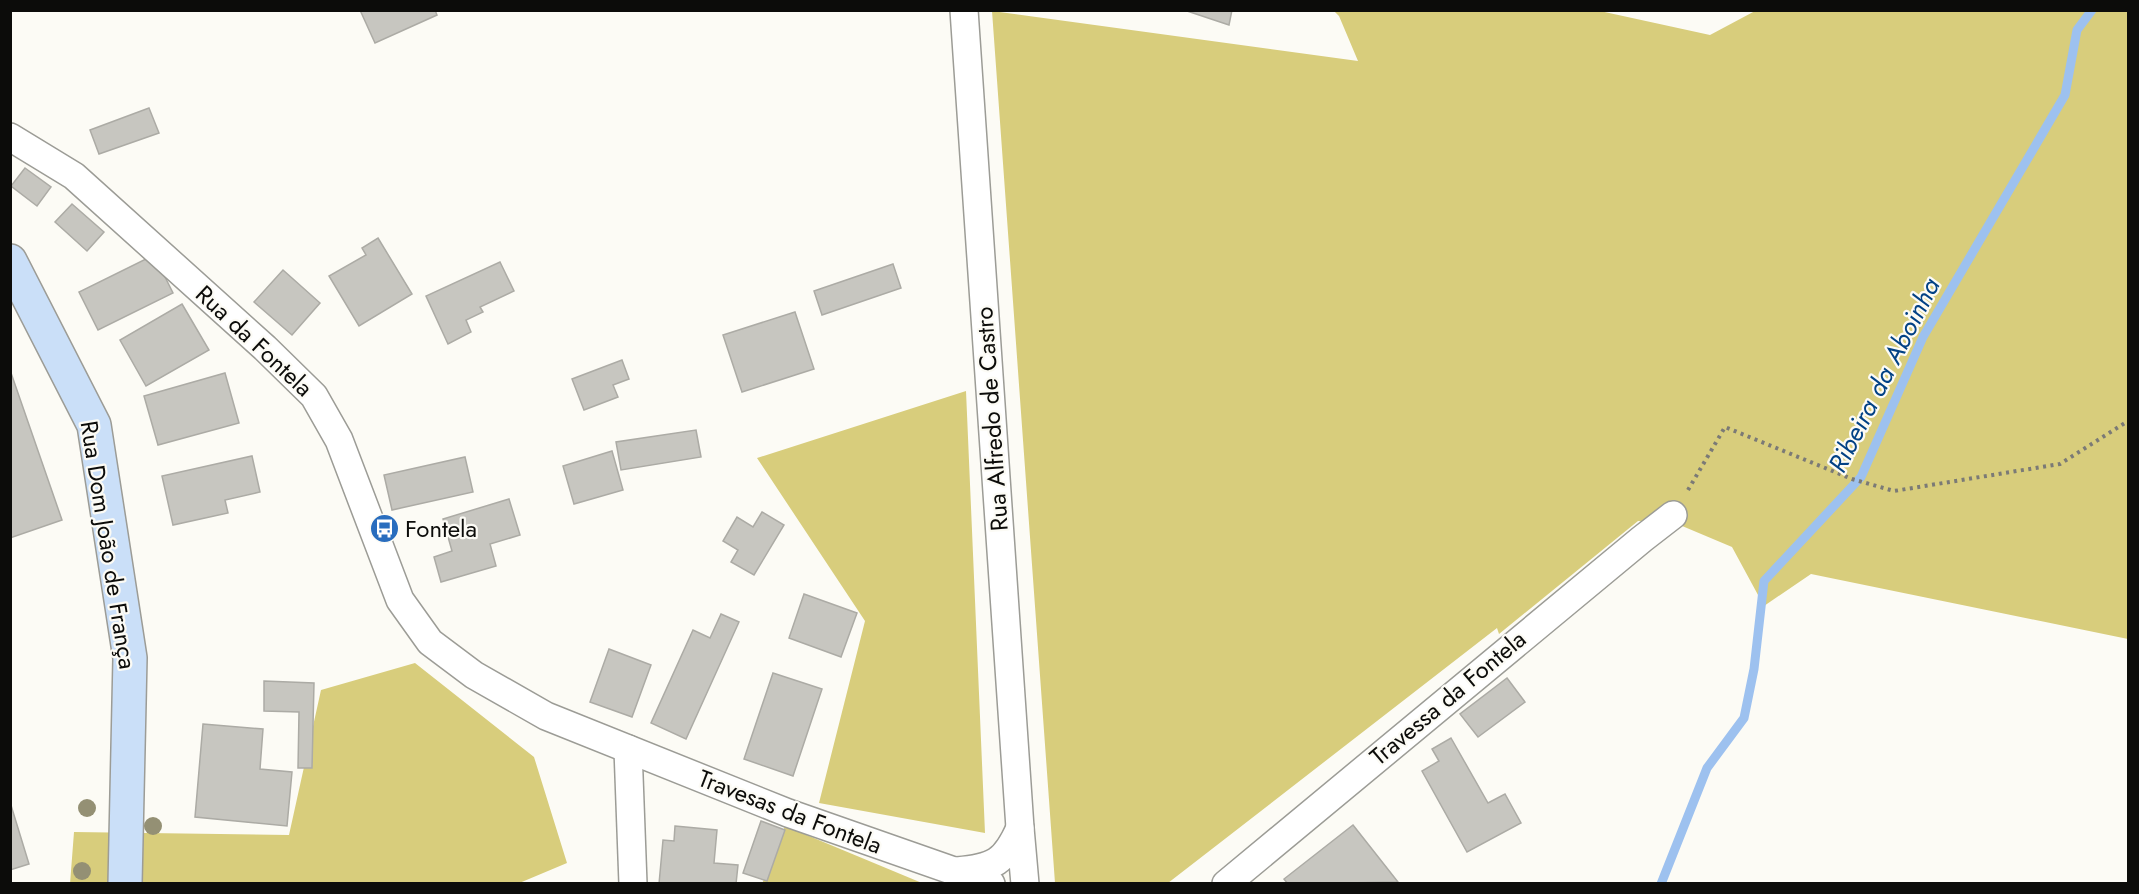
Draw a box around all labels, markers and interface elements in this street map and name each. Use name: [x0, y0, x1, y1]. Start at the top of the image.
water label: Ribeira da Aboinha: [1818, 270, 1950, 479]
street label: Rua da Fontela: [188, 277, 321, 404]
street label: Rua Alfredo de Castro: [966, 306, 1017, 532]
street label: Rua Dom João de França: [72, 418, 145, 672]
place label: Fontela: [405, 511, 477, 546]
bus stop icon: Fontela: [368, 513, 400, 545]
street label: Travessa da Fontela: [1362, 622, 1533, 773]
street label: Travesas da Fontela: [693, 760, 887, 863]

